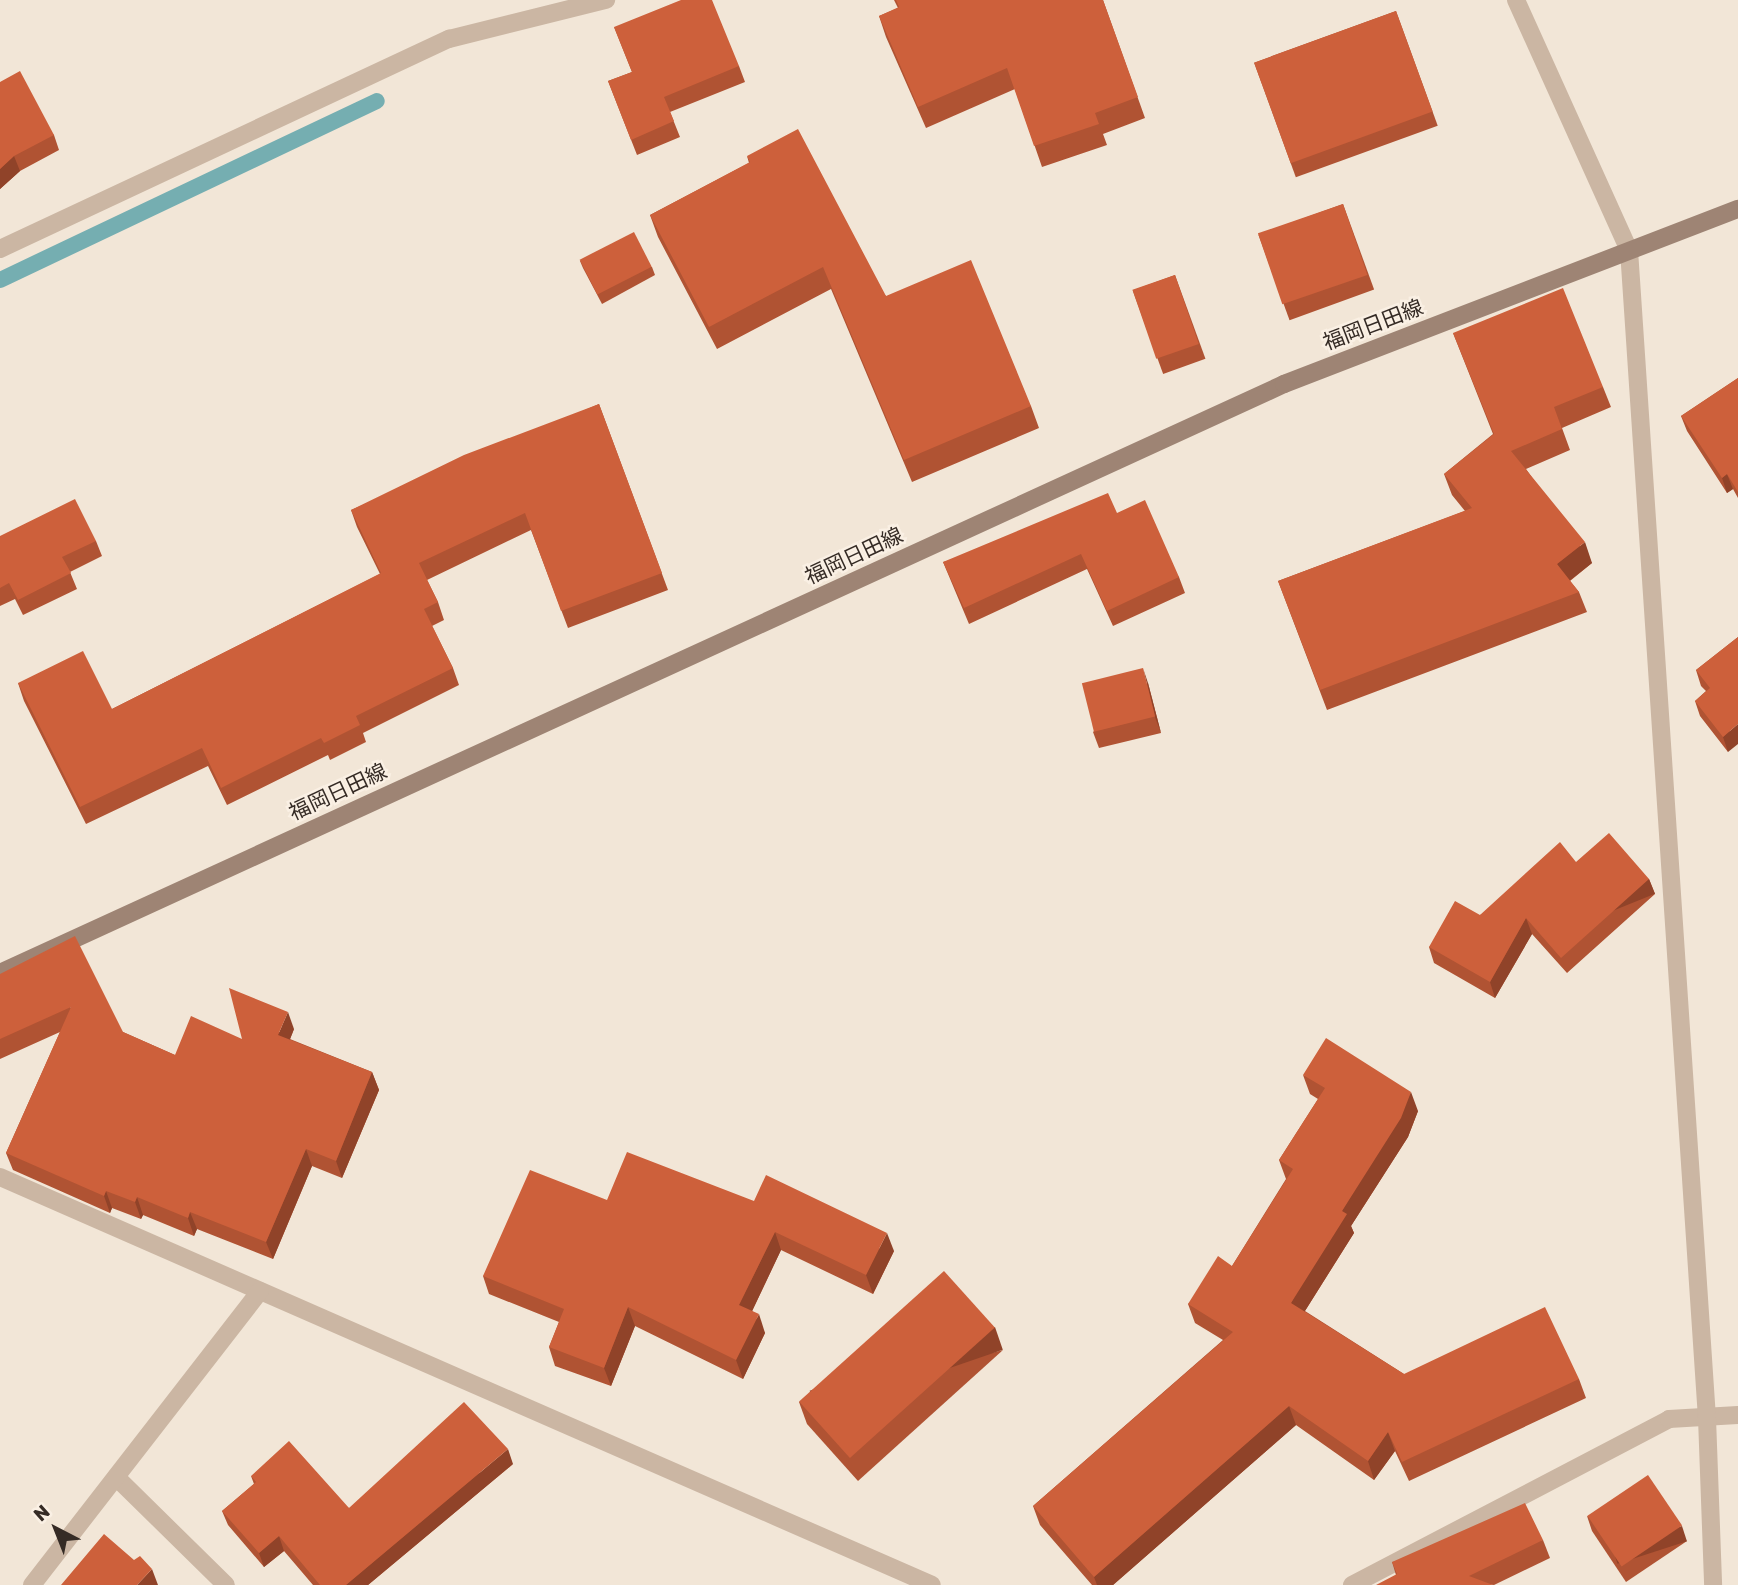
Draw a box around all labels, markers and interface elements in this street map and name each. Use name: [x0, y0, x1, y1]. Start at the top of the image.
street label: 福岡日田線: [1319, 294, 1427, 356]
street label: 福岡日田線: [801, 522, 907, 590]
street label: 福岡日田線: [285, 758, 391, 826]
north arrow: [21, 1494, 91, 1564]
text: N: [29, 1500, 54, 1526]

